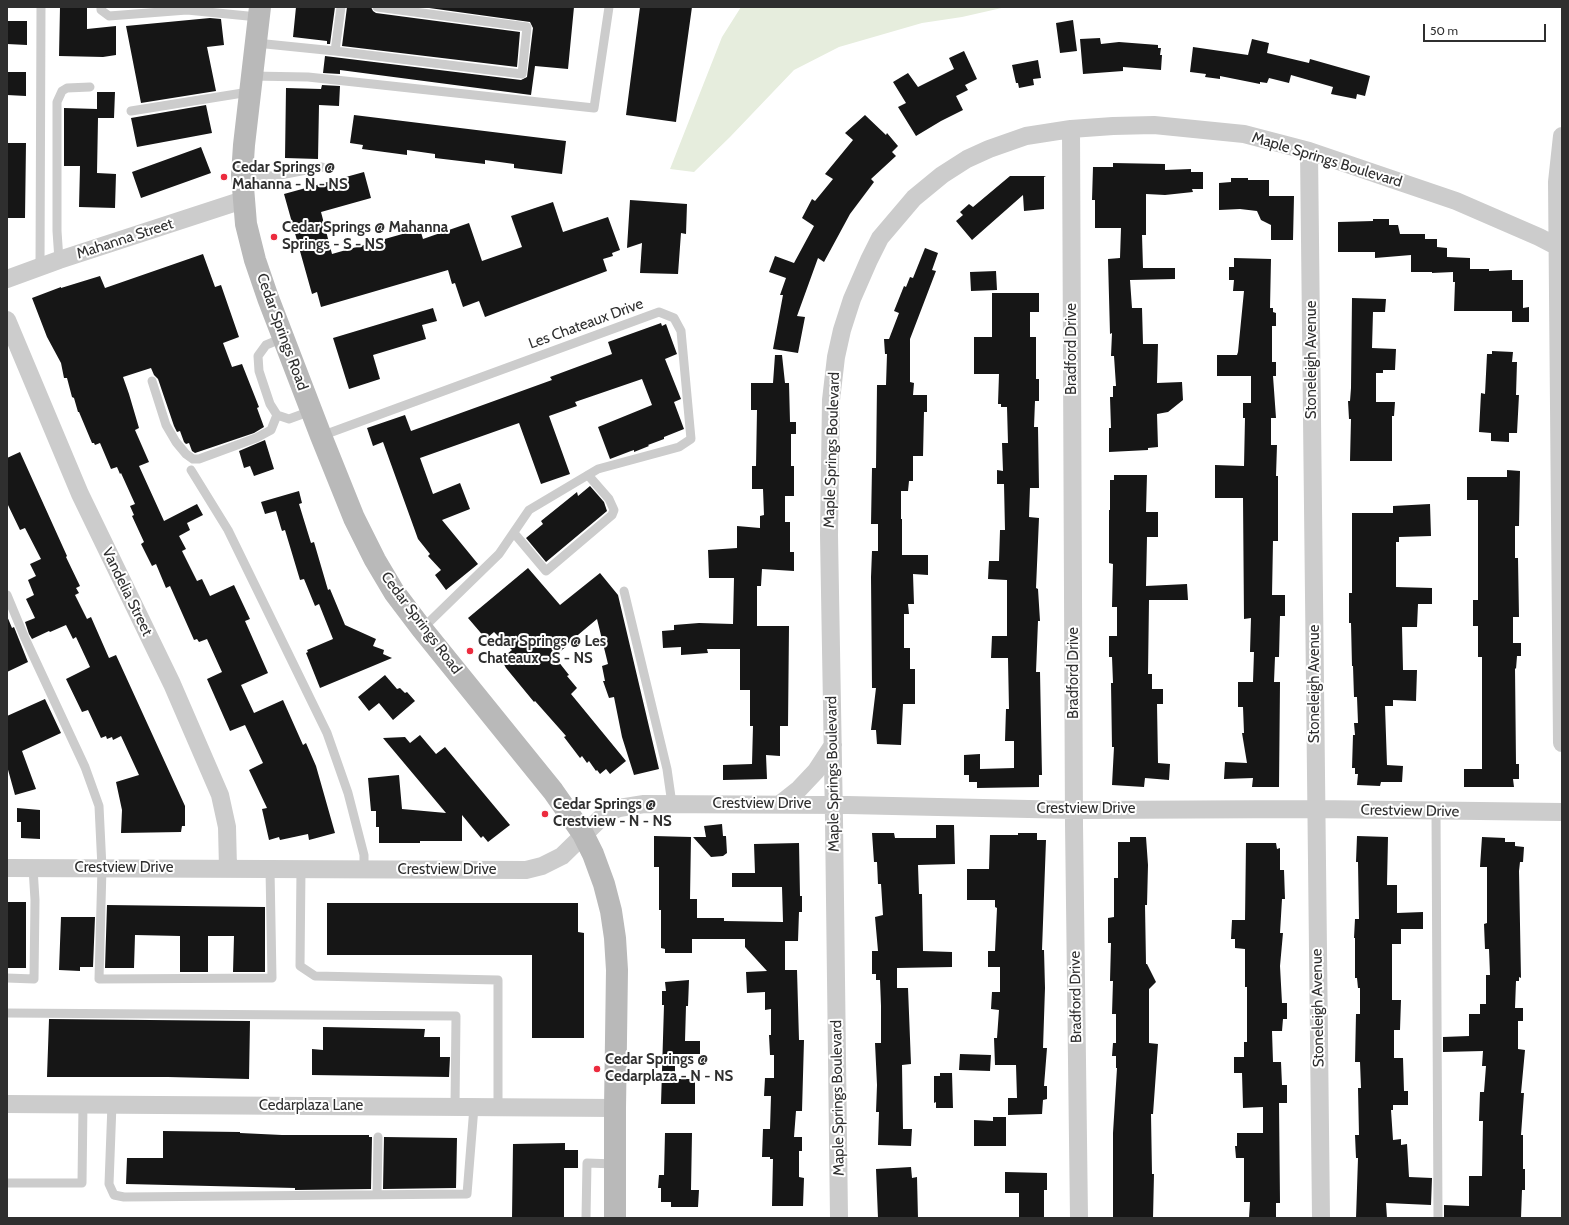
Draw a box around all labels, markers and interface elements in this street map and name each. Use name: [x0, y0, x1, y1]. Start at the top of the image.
scale bar: [1425, 16, 1548, 42]
text: 50 m: [1430, 23, 1458, 38]
street label: Maple Springs Boulevard: [1250, 129, 1404, 191]
place label: Cedar Springs @ Mahanna - N - NS: [232, 159, 348, 194]
marker: Cedar Springs @ Mahanna - N - NS: [219, 172, 229, 182]
street label: Mahanna Street: [74, 215, 176, 263]
place label: Cedar Springs @ Mahanna Springs - S - NS: [282, 219, 448, 254]
marker: Cedar Springs @ Mahanna Springs - S - NS: [269, 232, 279, 242]
street label: Cedar Springs Road: [252, 271, 312, 393]
street label: Les Chateaux Drive: [526, 295, 646, 353]
street label: Stoneleigh Avenue: [1303, 301, 1321, 419]
street label: Bradford Drive: [1063, 303, 1081, 395]
street label: Maple Springs Boulevard: [820, 372, 844, 528]
street label: Vandelia Street: [98, 545, 156, 639]
street label: Cedar Springs Road: [377, 568, 465, 678]
street label: Stoneleigh Avenue: [1306, 625, 1324, 743]
street label: Bradford Drive: [1065, 627, 1083, 719]
place label: Cedar Springs @ Les Chateaux - S - NS: [478, 633, 606, 668]
marker: Cedar Springs @ Les Chateaux - S - NS: [465, 646, 475, 656]
street label: Maple Springs Boulevard: [823, 696, 843, 852]
street label: Crestview Drive: [713, 795, 811, 813]
place label: Cedar Springs @ Crestview - N - NS: [553, 796, 672, 831]
street label: Crestview Drive: [1037, 800, 1135, 818]
street label: Crestview Drive: [1360, 801, 1460, 821]
marker: Cedar Springs @ Crestview - N - NS: [540, 809, 550, 819]
street label: Crestview Drive: [75, 859, 173, 877]
street label: Crestview Drive: [398, 861, 496, 879]
street label: Stoneleigh Avenue: [1308, 948, 1328, 1068]
street label: Bradford Drive: [1066, 951, 1086, 1043]
street label: Maple Springs Boulevard: [828, 1020, 848, 1176]
place label: Cedar Springs @ Cedarplaza - N - NS: [605, 1051, 733, 1086]
marker: Cedar Springs @ Cedarplaza - N - NS: [592, 1064, 602, 1074]
street label: Cedarplaza Lane: [259, 1097, 363, 1115]

